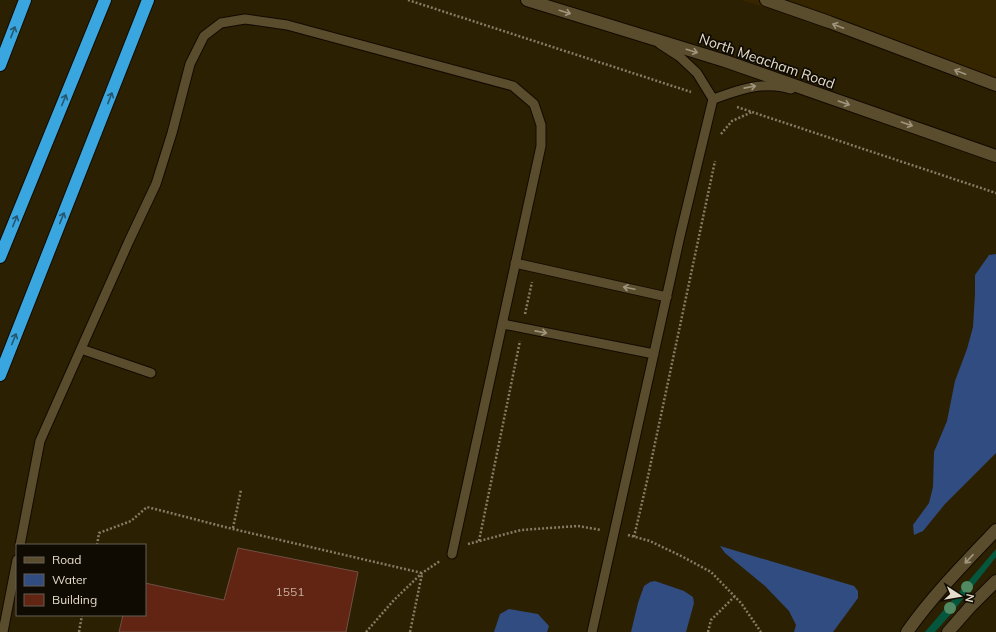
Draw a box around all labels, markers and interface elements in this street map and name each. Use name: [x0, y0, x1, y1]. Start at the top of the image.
one-way arrow: [558, 9, 571, 16]
one-way arrow: [832, 21, 844, 29]
one-way arrow: [9, 27, 17, 39]
street label: North Meacham Road: [697, 29, 837, 93]
one-way arrow: [685, 48, 698, 55]
one-way arrow: [954, 67, 966, 75]
one-way arrow: [743, 83, 756, 91]
one-way arrow: [107, 92, 115, 104]
one-way arrow: [61, 95, 68, 107]
one-way arrow: [838, 99, 850, 107]
one-way arrow: [900, 121, 912, 129]
one-way arrow: [59, 213, 67, 225]
one-way arrow: [11, 215, 19, 227]
one-way arrow: [622, 284, 635, 292]
one-way arrow: [534, 328, 547, 336]
one-way arrow: [11, 334, 19, 346]
legend: [16, 544, 146, 616]
text: Road: [52, 552, 81, 567]
one-way arrow: [965, 553, 974, 564]
text: Water: [52, 572, 88, 587]
north arrow: [940, 576, 980, 616]
house number: 1551: [276, 584, 304, 599]
text: Building: [52, 592, 97, 607]
text: N: [962, 593, 977, 604]

